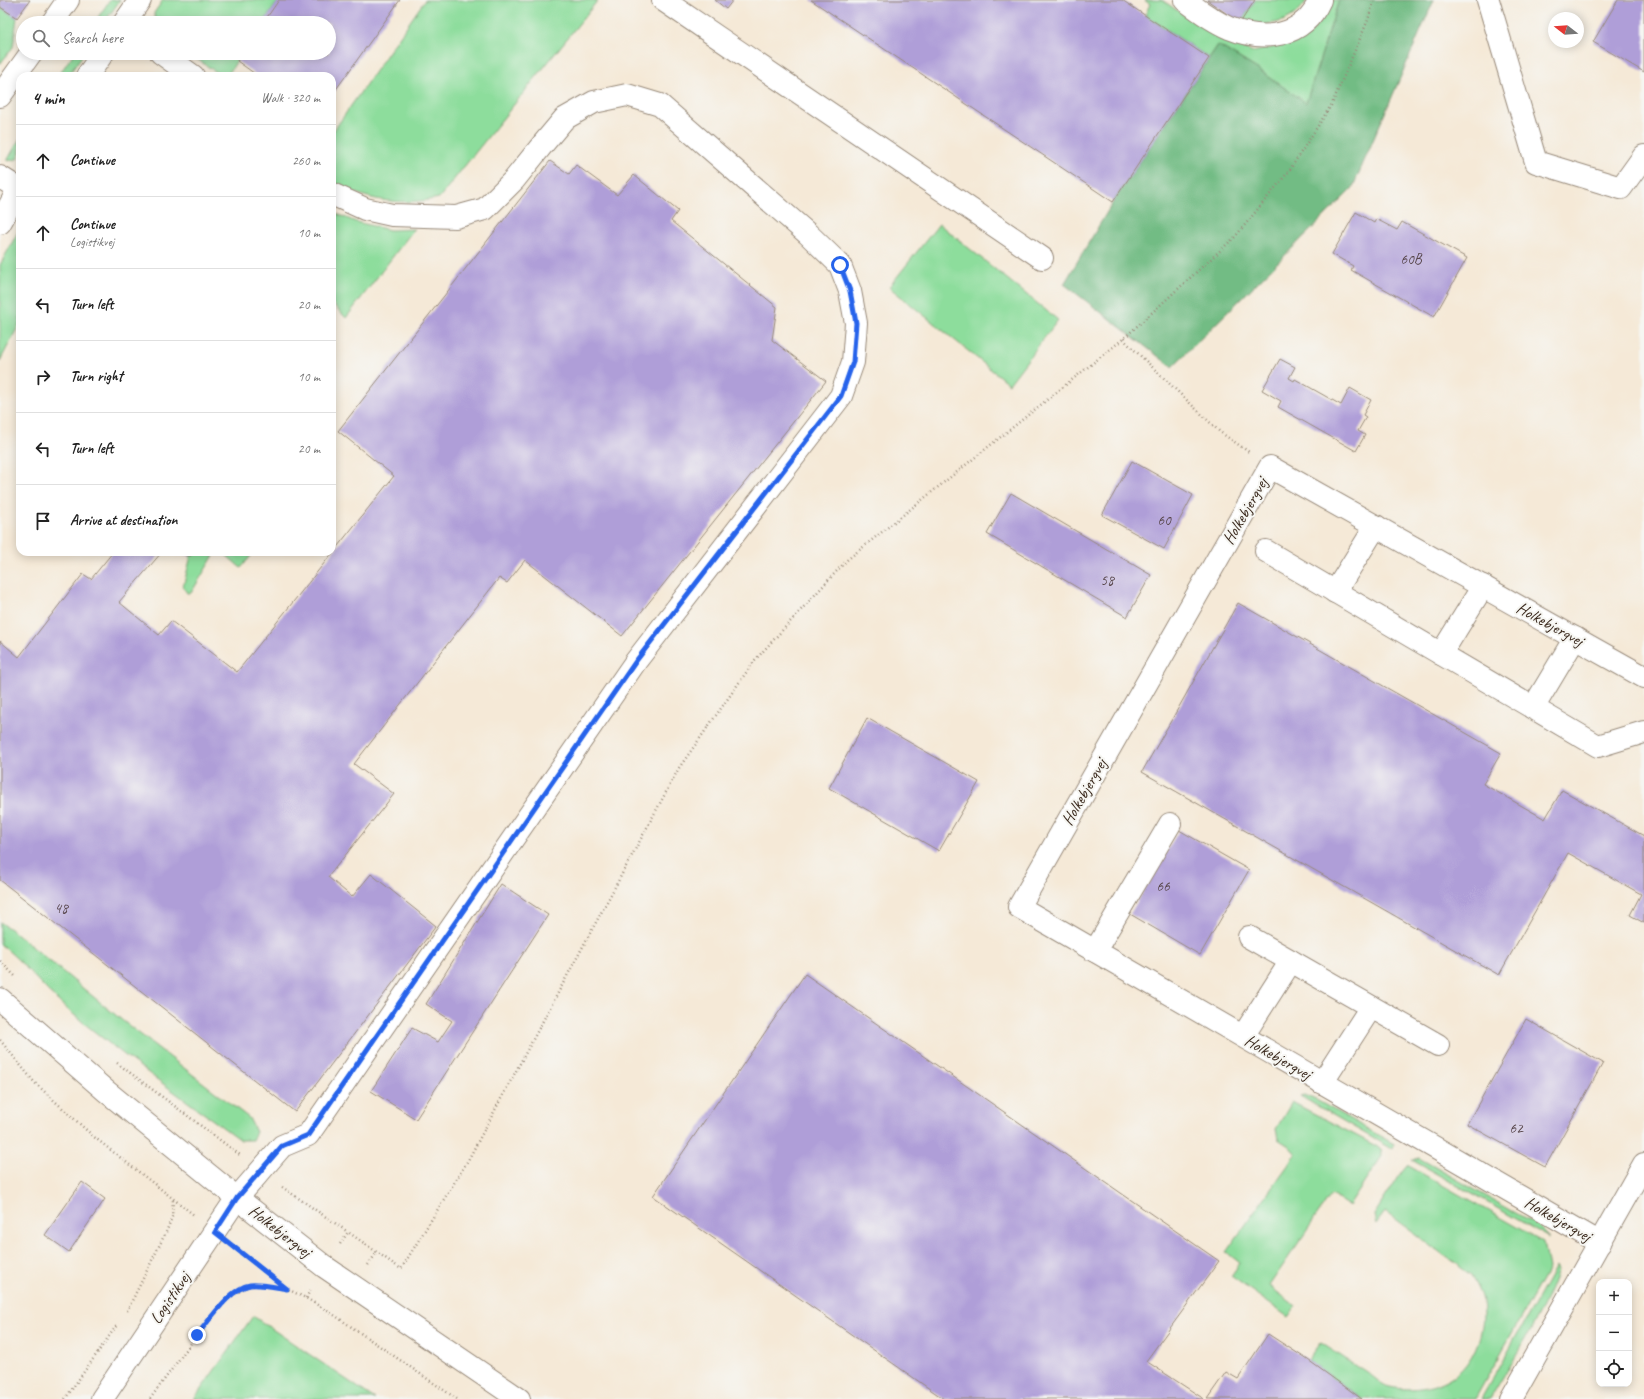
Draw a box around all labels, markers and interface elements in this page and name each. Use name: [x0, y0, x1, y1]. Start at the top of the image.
north arrow: [1548, 12, 1584, 48]
search box: [16, 16, 336, 60]
icon: search: [30, 27, 52, 49]
text: Search here: [62, 29, 123, 48]
text: 4 min: [32, 88, 65, 109]
text: Walk · 320 m: [261, 90, 320, 106]
icon: ahead: [32, 150, 54, 172]
text: Continue: [70, 151, 115, 170]
text: 260 m: [292, 153, 320, 169]
text: Continue: [70, 215, 115, 234]
icon: ahead: [32, 222, 54, 244]
text: 10 m: [298, 225, 320, 241]
text: Logistikvej: [70, 234, 114, 250]
house number: 60B: [1400, 250, 1423, 269]
route start: [831, 256, 849, 274]
icon: left: [32, 294, 54, 316]
text: Turn left: [70, 295, 113, 314]
text: 20 m: [298, 297, 320, 313]
icon: right: [32, 366, 54, 388]
text: Turn right: [70, 367, 123, 386]
text: 10 m: [298, 369, 320, 385]
icon: left: [32, 438, 54, 460]
text: Turn left: [70, 439, 113, 458]
text: 20 m: [298, 441, 320, 457]
street label: Holkebjergvej: [1218, 472, 1274, 548]
icon: arrive: [32, 510, 54, 532]
text: Arrive at destination: [70, 511, 177, 530]
house number: 60: [1157, 511, 1172, 530]
house number: 58: [1100, 571, 1115, 590]
street label: Holkebjergvej: [1513, 597, 1589, 652]
street label: Holkebjergvej: [1057, 753, 1113, 829]
house number: 66: [1156, 877, 1171, 896]
house number: 48: [54, 899, 69, 918]
street label: Holkebjergvej: [1241, 1030, 1317, 1086]
house number: 62: [1509, 1119, 1524, 1138]
street label: Holkebjergvej: [1521, 1192, 1597, 1248]
street label: Holkebjergvej: [245, 1200, 317, 1263]
street label: Logistikvej: [145, 1266, 196, 1328]
map controls: [1596, 1279, 1632, 1387]
button: +: [1596, 1279, 1632, 1315]
button: −: [1596, 1315, 1632, 1351]
route end: [188, 1326, 206, 1344]
button: locate: [1596, 1351, 1632, 1387]

